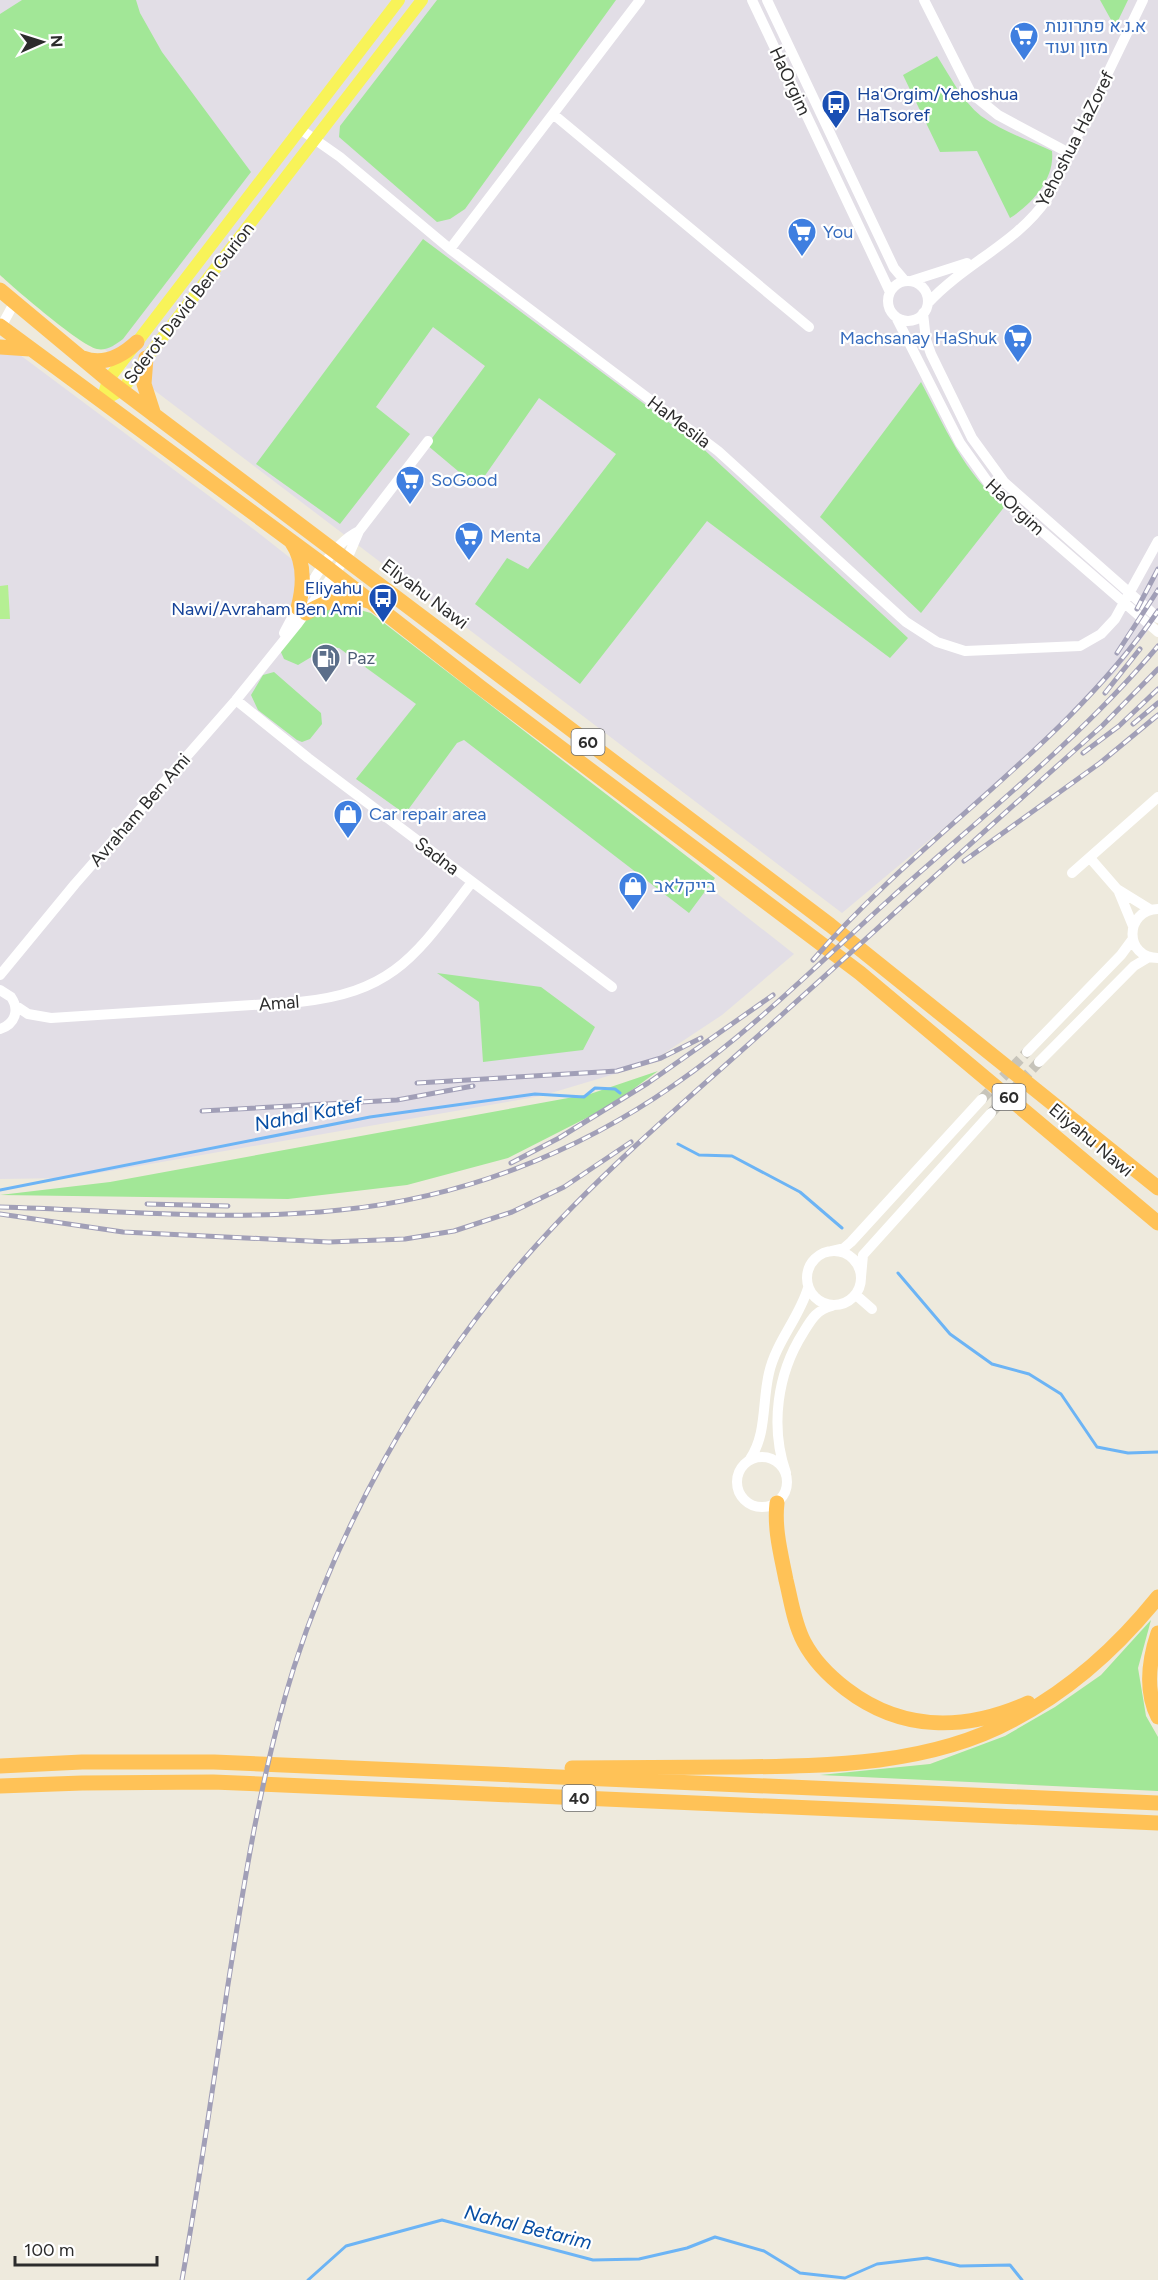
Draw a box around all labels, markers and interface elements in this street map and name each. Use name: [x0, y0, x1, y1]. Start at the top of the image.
north arrow: [12, 12, 72, 72]
place label: א.נ.א פתרונות מזון ועוד: [1045, 15, 1146, 58]
supermarket icon: א.נ.א פתרונות מזון ועוד: [1008, 20, 1040, 62]
text: N: [47, 35, 66, 48]
street label: HaOrgim: [765, 43, 815, 119]
street label: Yehoshua HaZoref: [1031, 67, 1119, 211]
place label: Ha'Orgim/Yehoshua HaTsoref: [857, 83, 1018, 126]
bus stop icon: Ha'Orgim/Yehoshua HaTsoref: [820, 88, 852, 130]
supermarket icon: You: [786, 216, 818, 258]
street label: Sderot David Ben Gurion: [119, 218, 259, 388]
place label: You: [823, 221, 853, 243]
supermarket icon: Machsanay HaShuk: [1002, 322, 1034, 364]
place label: Machsanay HaShuk: [840, 327, 997, 349]
street label: HaMesila: [643, 391, 715, 453]
supermarket icon: SoGood: [394, 464, 426, 506]
place label: SoGood: [431, 469, 498, 491]
street label: HaOrgim: [981, 474, 1049, 540]
supermarket icon: Menta: [453, 520, 485, 562]
place label: Menta: [490, 525, 541, 547]
street label: Eliyahu Nawi: [377, 554, 473, 634]
place label: Eliyahu Nawi/Avraham Ben Ami: [171, 577, 362, 620]
bus stop icon: Eliyahu Nawi/Avraham Ben Ami: [367, 582, 399, 624]
fuel station icon: Paz: [310, 642, 342, 684]
place label: Paz: [347, 647, 375, 669]
road number: 60: [572, 729, 604, 755]
street label: Avraham Ben Ami: [85, 749, 195, 871]
shop icon: Car repair area: [332, 798, 364, 840]
place label: Car repair area: [369, 803, 486, 825]
street label: Sadna: [410, 832, 464, 880]
shop icon: בייקלאב: [617, 870, 649, 912]
place label: בייקלאב: [654, 875, 716, 897]
street label: Amal: [258, 991, 300, 1015]
road number: 60: [992, 1084, 1026, 1110]
water label: Nahal Katef: [252, 1091, 366, 1136]
street label: Eliyahu Nawi: [1044, 1098, 1138, 1182]
road number: 40: [562, 1785, 596, 1811]
water label: Nahal Betarim: [462, 2200, 594, 2254]
scale bar: [15, 2229, 158, 2267]
text: 100 m: [24, 2239, 74, 2261]

